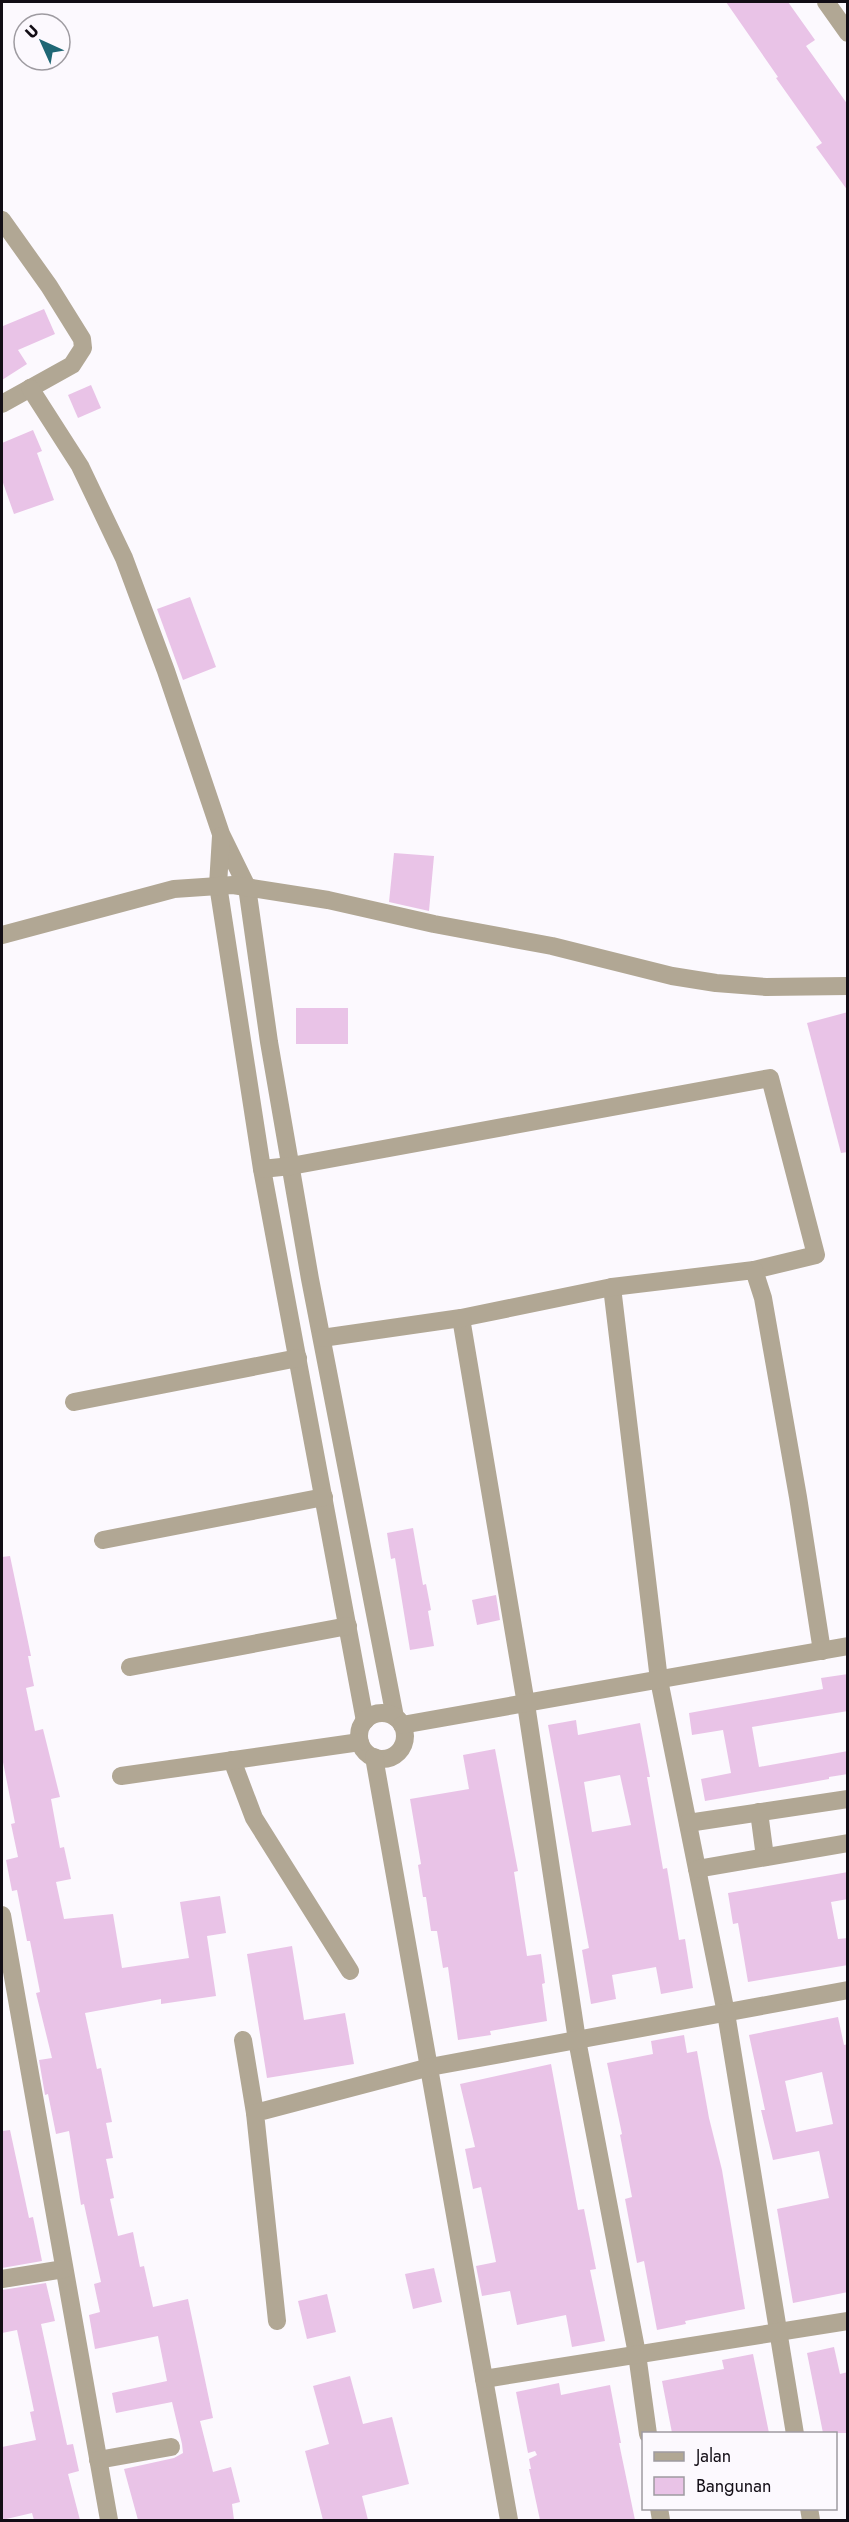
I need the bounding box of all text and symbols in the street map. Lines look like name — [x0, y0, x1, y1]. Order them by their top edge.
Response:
north arrow — [12, 12, 72, 72]
text: U — [20, 20, 44, 44]
legend — [642, 2432, 837, 2510]
text: Jalan — [694, 2443, 731, 2469]
text: Bangunan — [696, 2473, 771, 2499]

